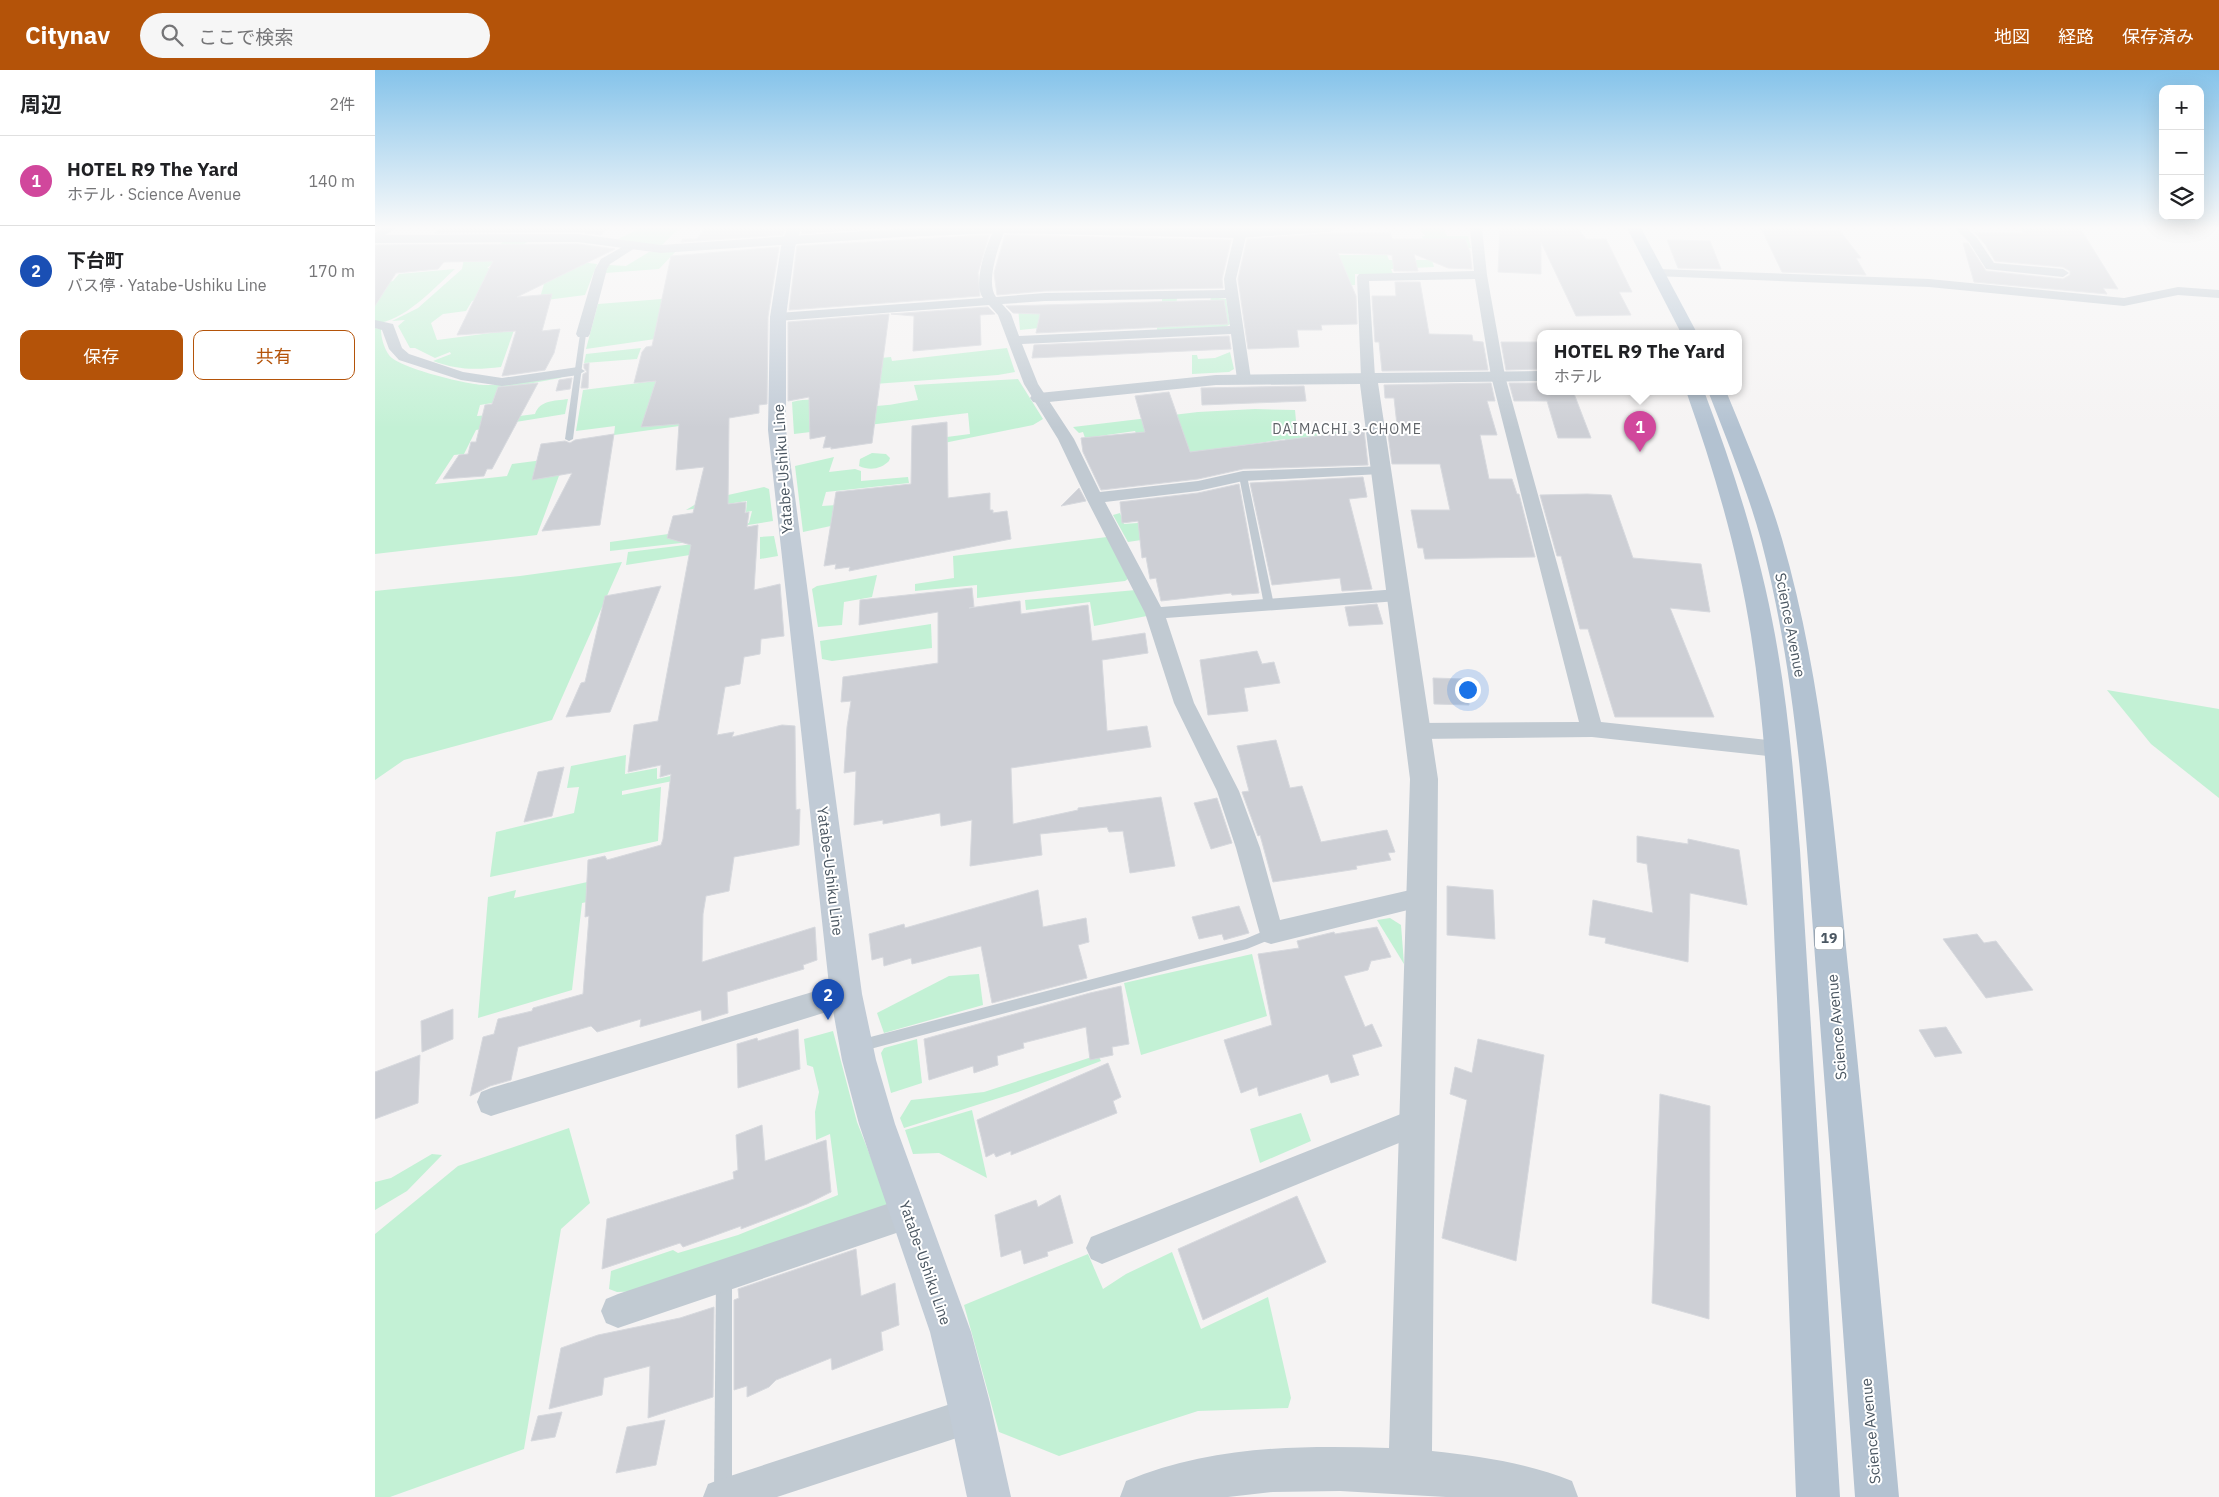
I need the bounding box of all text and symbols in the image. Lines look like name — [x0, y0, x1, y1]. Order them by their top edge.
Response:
search box — [140, 13, 490, 58]
text: Citynav — [25, 19, 110, 51]
icon: search — [158, 21, 186, 49]
text: ここで検索 — [198, 25, 293, 49]
text: 地図 — [1994, 25, 2030, 48]
text: 経路 — [2058, 25, 2094, 48]
text: 保存済み — [2122, 25, 2194, 48]
map controls — [2159, 85, 2204, 220]
button: + — [2159, 85, 2204, 130]
text: 周辺 — [20, 90, 62, 118]
text: 2件 — [329, 94, 355, 114]
button: − — [2159, 130, 2204, 175]
text: HOTEL R9 The Yard — [67, 157, 238, 181]
text: 1 — [31, 171, 41, 191]
text: 140 m — [308, 171, 355, 191]
button: layers — [2159, 175, 2204, 220]
text: ホテル · Science Avenue — [67, 184, 241, 204]
text: 下台町 — [67, 248, 124, 272]
text: 2 — [31, 261, 41, 281]
text: 170 m — [308, 261, 355, 281]
text: バス停 · Yatabe-Ushiku Line — [67, 275, 267, 295]
button: 保存 — [20, 330, 183, 380]
button: 共有 — [193, 330, 355, 380]
popup — [1537, 330, 1742, 395]
text: HOTEL R9 The Yard — [1554, 339, 1725, 363]
text: ホテル — [1554, 366, 1602, 386]
street label: Yatabe-Ushiku Line — [768, 403, 797, 535]
pin: 1 — [1624, 411, 1656, 452]
district label: DAIMACHI 3-CHOME — [1272, 420, 1422, 438]
street label: Science Avenue — [1771, 571, 1810, 679]
your location — [1455, 677, 1481, 703]
street label: Yatabe-Ushiku Line — [813, 805, 848, 937]
road number: 19 — [1815, 926, 1843, 950]
street label: Science Avenue — [1822, 973, 1851, 1081]
pin: 2 — [812, 979, 844, 1020]
street label: Yatabe-Ushiku Line — [895, 1198, 956, 1327]
street label: Science Avenue — [1856, 1377, 1885, 1485]

